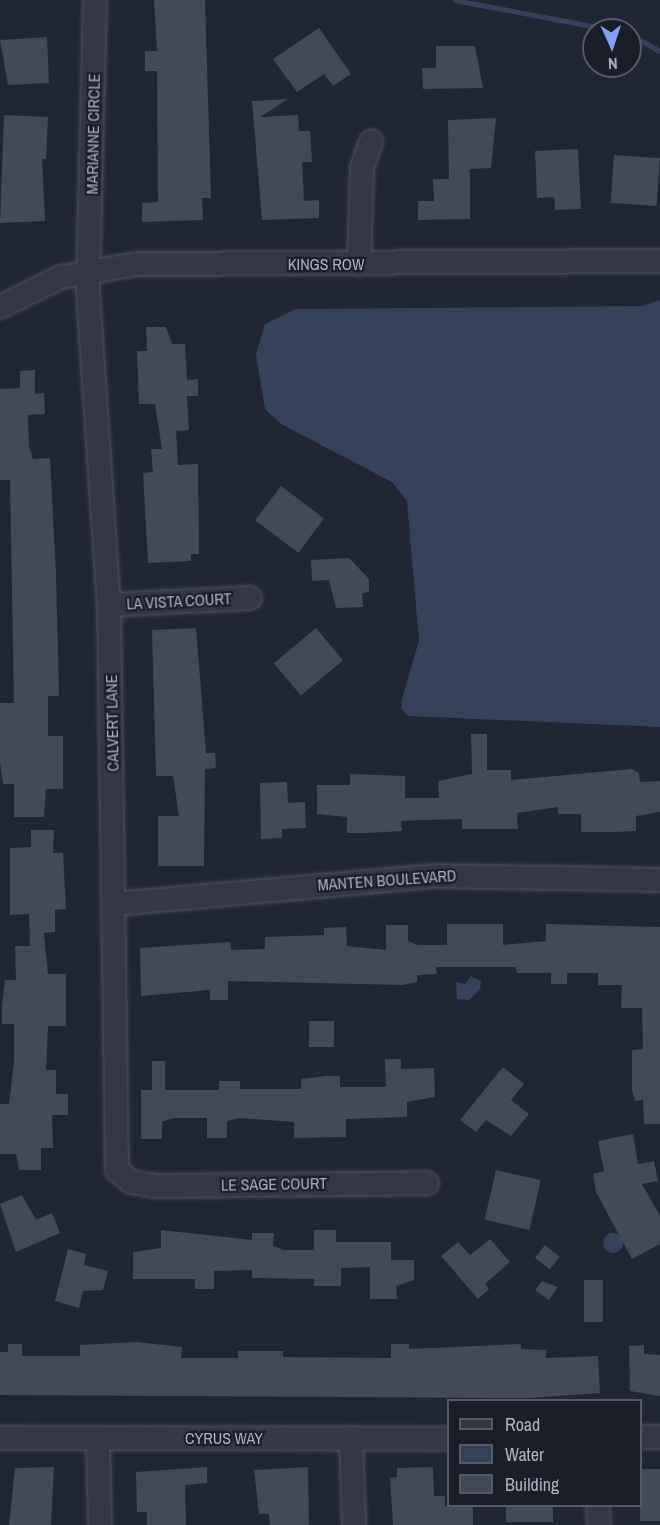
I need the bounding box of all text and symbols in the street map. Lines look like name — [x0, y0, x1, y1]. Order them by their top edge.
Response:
north arrow — [582, 18, 642, 78]
text: N — [608, 53, 618, 75]
street label: MARIANNE CIRCLE — [82, 73, 104, 195]
street label: KINGS ROW — [288, 254, 364, 274]
street label: LA VISTA COURT — [125, 589, 233, 613]
street label: CALVERT LANE — [102, 674, 122, 772]
street label: MANTEN BOULEVARD — [317, 866, 457, 894]
street label: LE SAGE COURT — [221, 1173, 327, 1195]
legend — [447, 1399, 642, 1507]
text: Road — [505, 1412, 540, 1437]
street label: CYRUS WAY — [185, 1428, 263, 1448]
text: Water — [505, 1442, 544, 1467]
text: Building — [505, 1472, 559, 1497]

